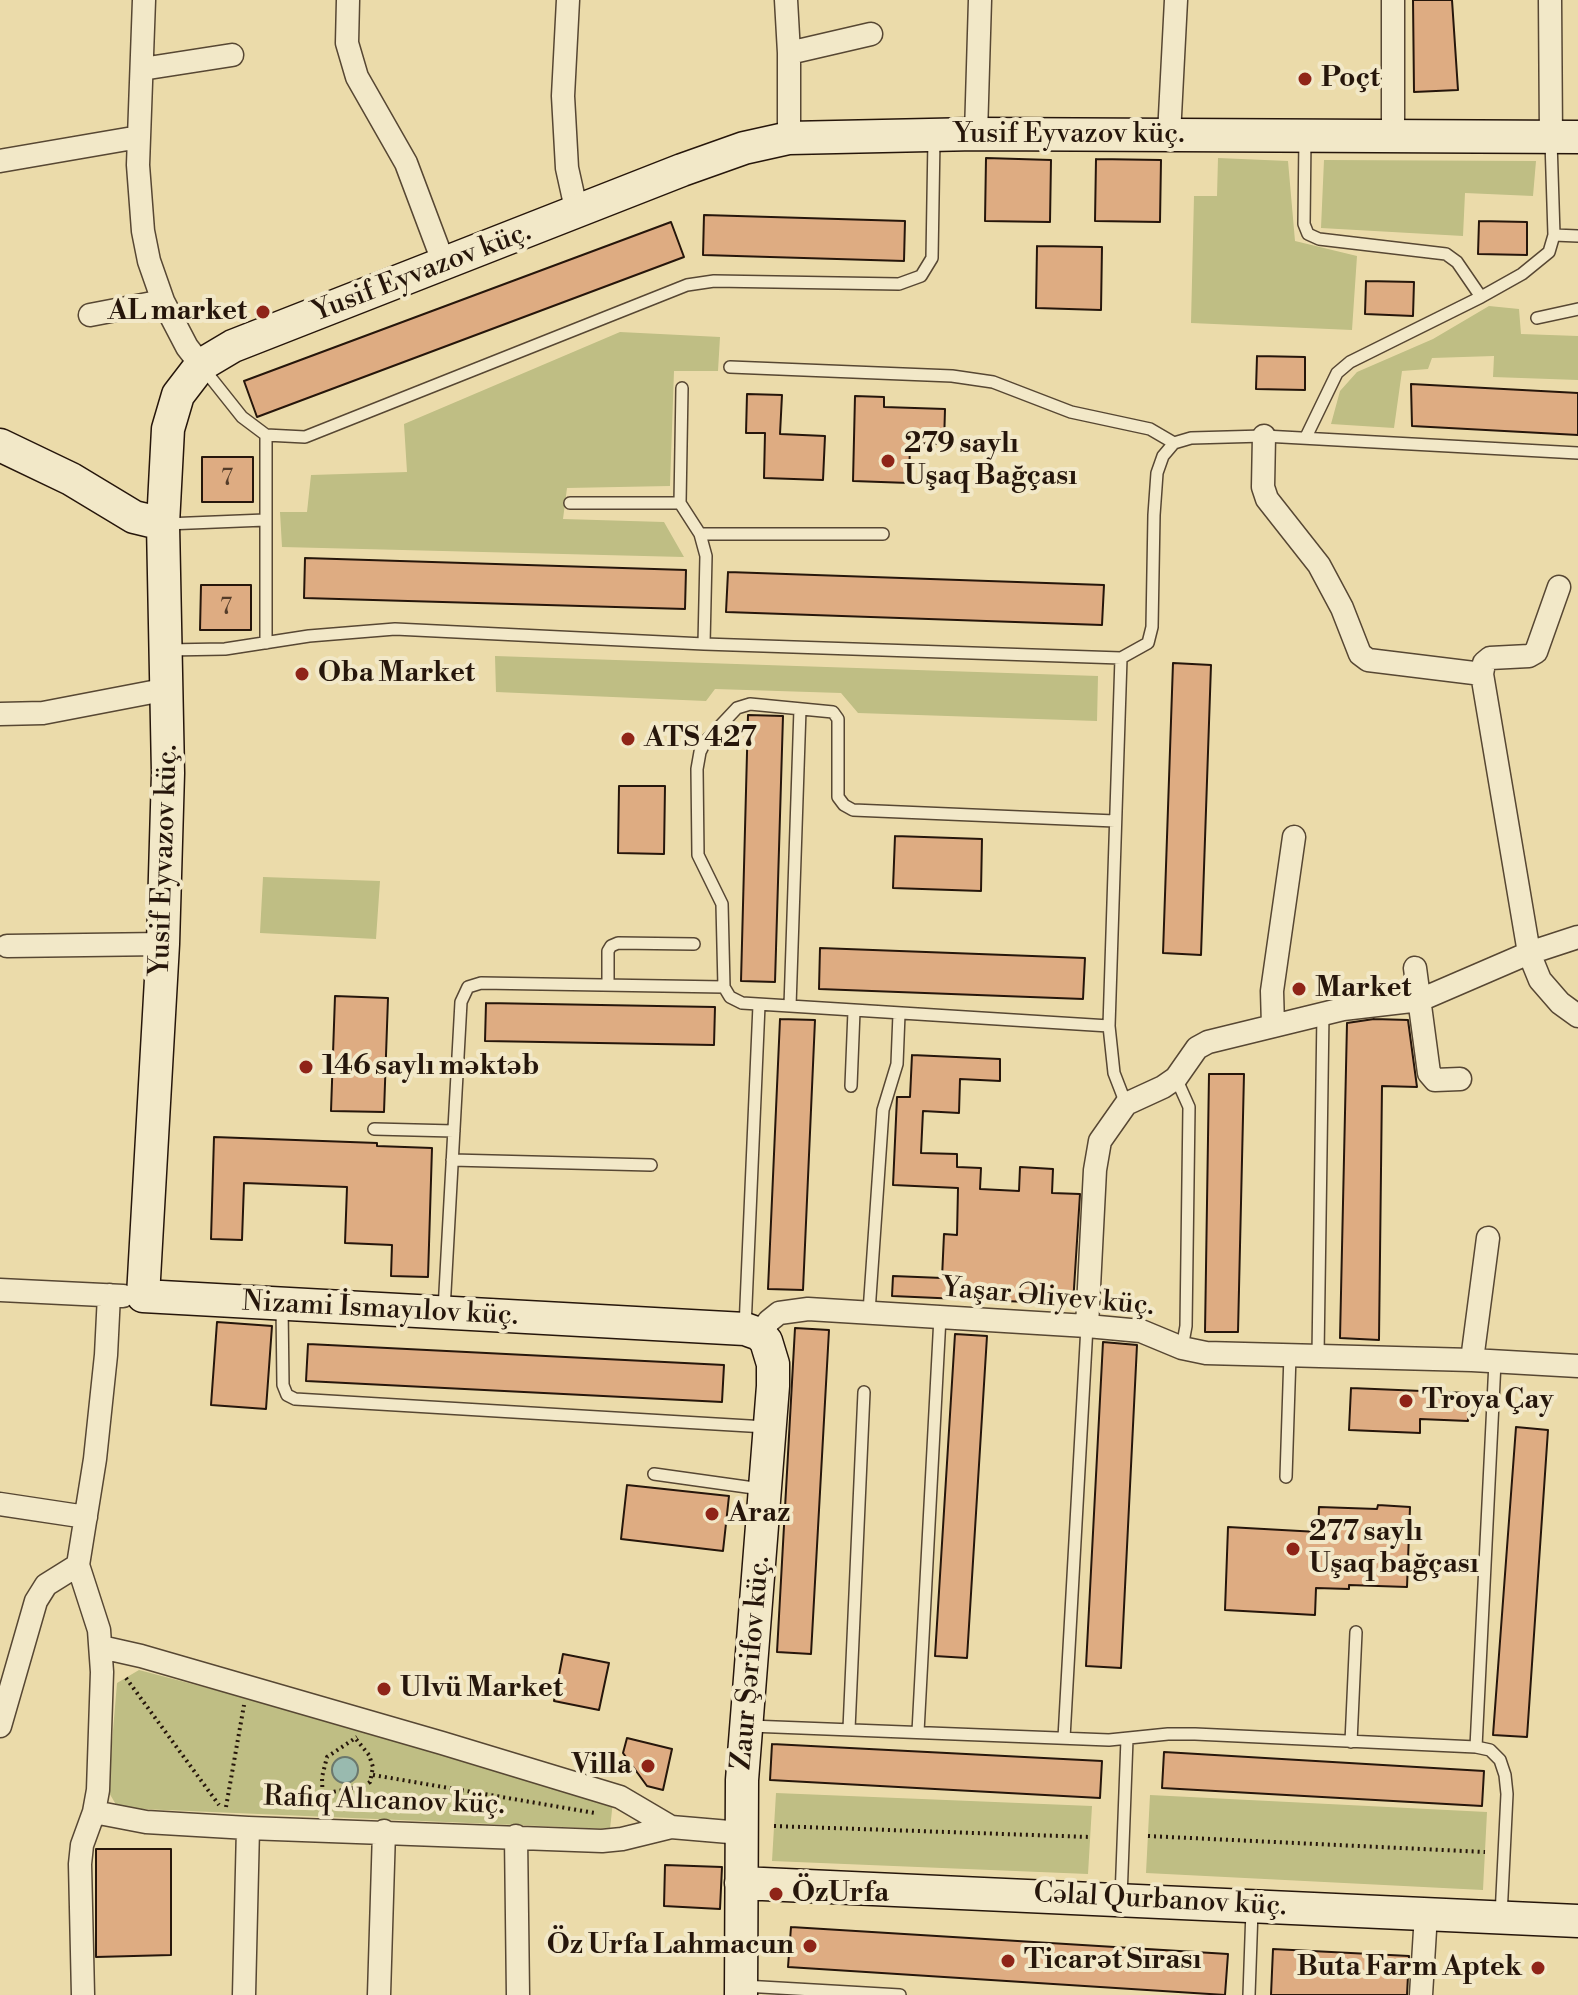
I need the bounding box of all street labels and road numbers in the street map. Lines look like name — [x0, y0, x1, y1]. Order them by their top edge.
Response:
street label: Yusif Eyvazov küç. — [953, 118, 1185, 152]
street label: Yusif Eyvazov küç. — [308, 216, 536, 330]
street label: Yusif Eyvazov küç. — [144, 744, 186, 976]
street label: Yaşar Əliyev küç. — [941, 1272, 1155, 1324]
street label: Nizami İsmayılov küç. — [241, 1286, 519, 1334]
street label: Zaur Şərifov küç. — [726, 1555, 778, 1771]
street label: Rafiq Alıcanov küç. — [263, 1781, 505, 1823]
street label: Cəlal Qurbanov küç. — [1033, 1878, 1287, 1924]

